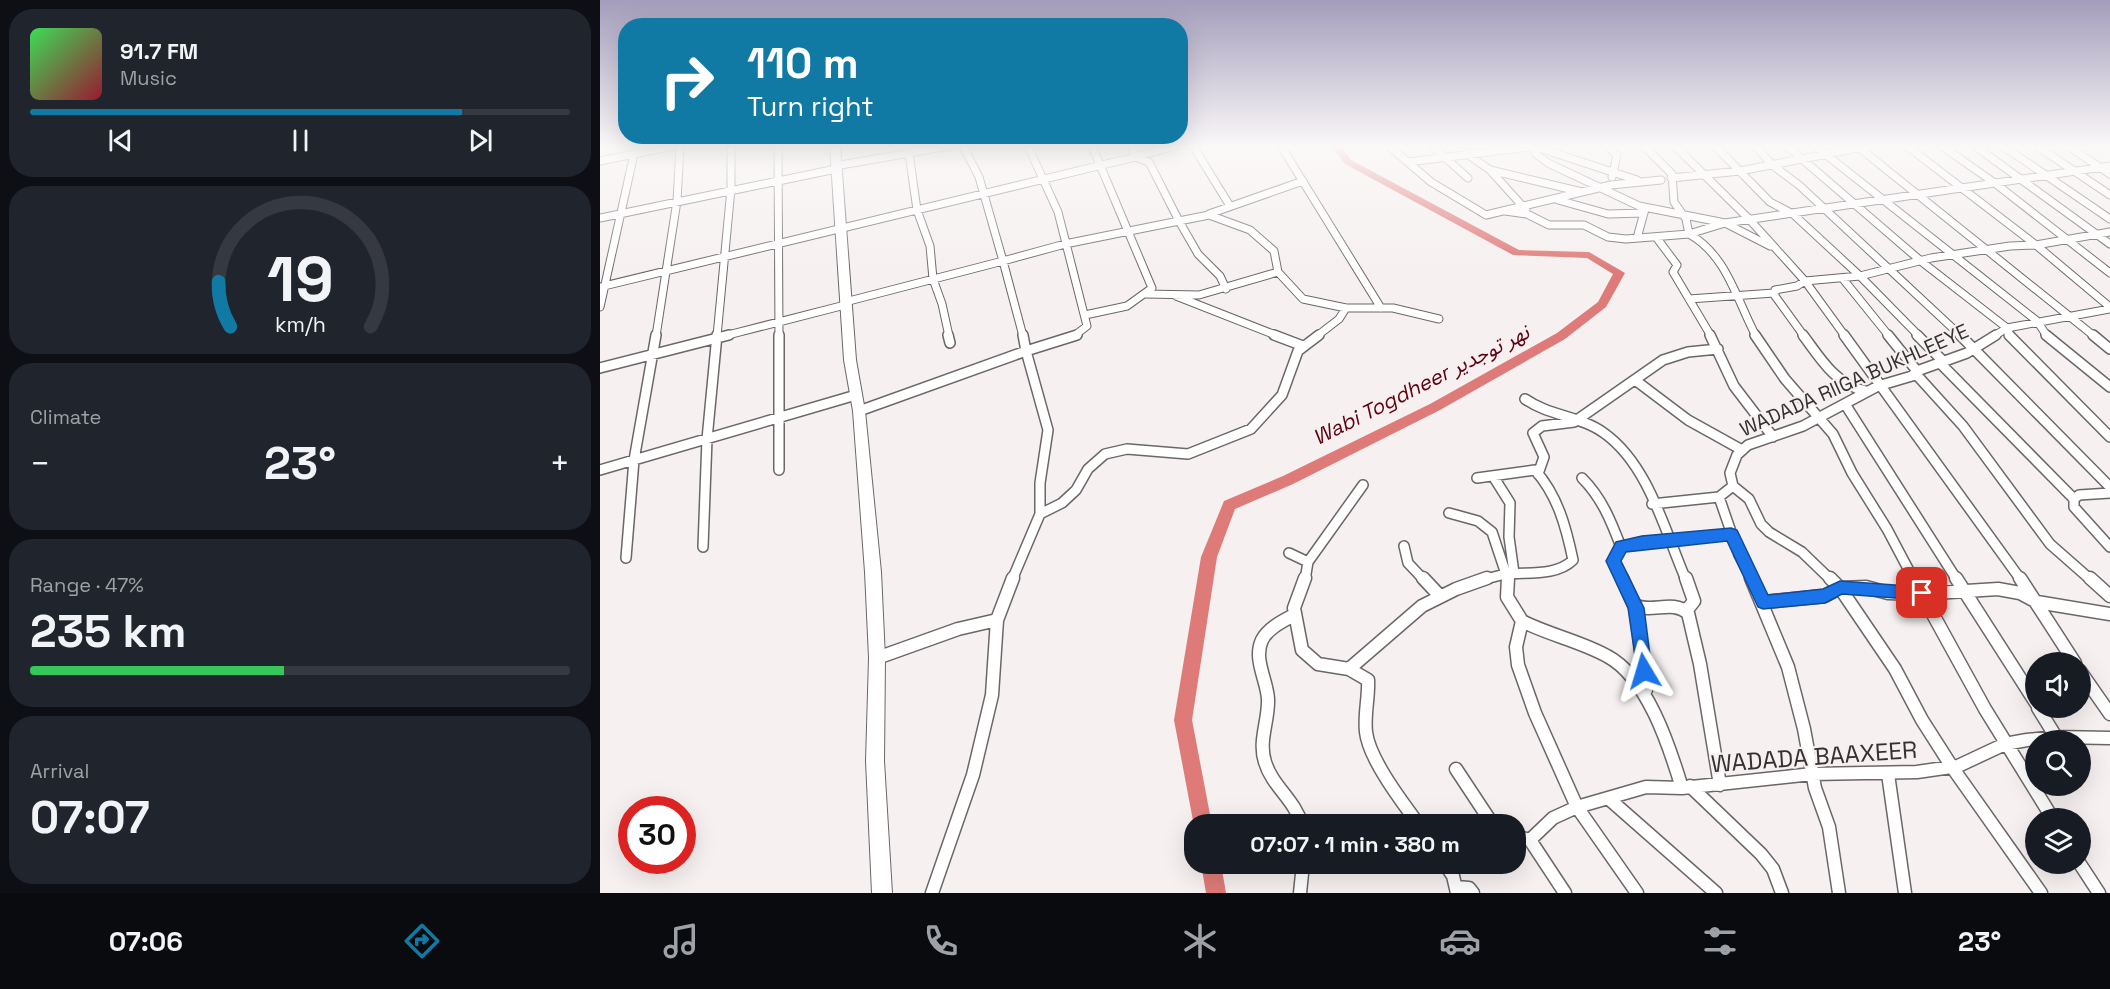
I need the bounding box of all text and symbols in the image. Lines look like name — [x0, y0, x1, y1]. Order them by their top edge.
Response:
text: 91.7 FM — [120, 37, 198, 65]
text: 110 m — [747, 37, 859, 90]
icon: right — [648, 42, 726, 120]
text: Music — [120, 65, 177, 91]
text: Turn right — [747, 89, 874, 124]
icon: previous — [104, 124, 137, 157]
icon: pause — [284, 124, 317, 157]
icon: next — [464, 124, 497, 157]
text: 19 — [267, 240, 333, 319]
text: km/h — [274, 311, 326, 338]
water label: Wabi Togdheer نهر توجدير — [1308, 318, 1535, 451]
street label: WADADA RIIGA BUKHLEEYE — [1736, 318, 1972, 442]
text: Climate — [30, 404, 101, 430]
text: 23° — [264, 435, 336, 492]
text: − — [30, 443, 50, 485]
text: + — [550, 443, 570, 485]
pin — [1896, 567, 1947, 618]
text: Range · 47% — [30, 572, 144, 598]
icon: arrive — [1905, 576, 1938, 609]
text: 235 km — [30, 603, 186, 660]
position arrow — [1612, 639, 1676, 703]
map controls — [2025, 652, 2091, 874]
button: sound — [2025, 652, 2091, 718]
button: search — [2025, 730, 2091, 796]
street label: WADADA BAAXEER — [1710, 734, 1918, 779]
text: Arrival — [30, 758, 89, 784]
text: 07:07 — [30, 789, 150, 846]
speed limit sign: 30 — [618, 796, 696, 874]
button: layers — [2025, 808, 2091, 874]
text: 07:07 · 1 min · 380 m — [1250, 830, 1460, 858]
icon: directions — [401, 920, 443, 962]
icon: music — [660, 920, 702, 962]
icon: phone — [920, 920, 962, 962]
icon: climate — [1179, 920, 1221, 962]
icon: car — [1439, 920, 1481, 962]
icon: filters — [1699, 920, 1741, 962]
text: 07:06 — [109, 924, 183, 959]
text: 23° — [1958, 924, 2001, 959]

